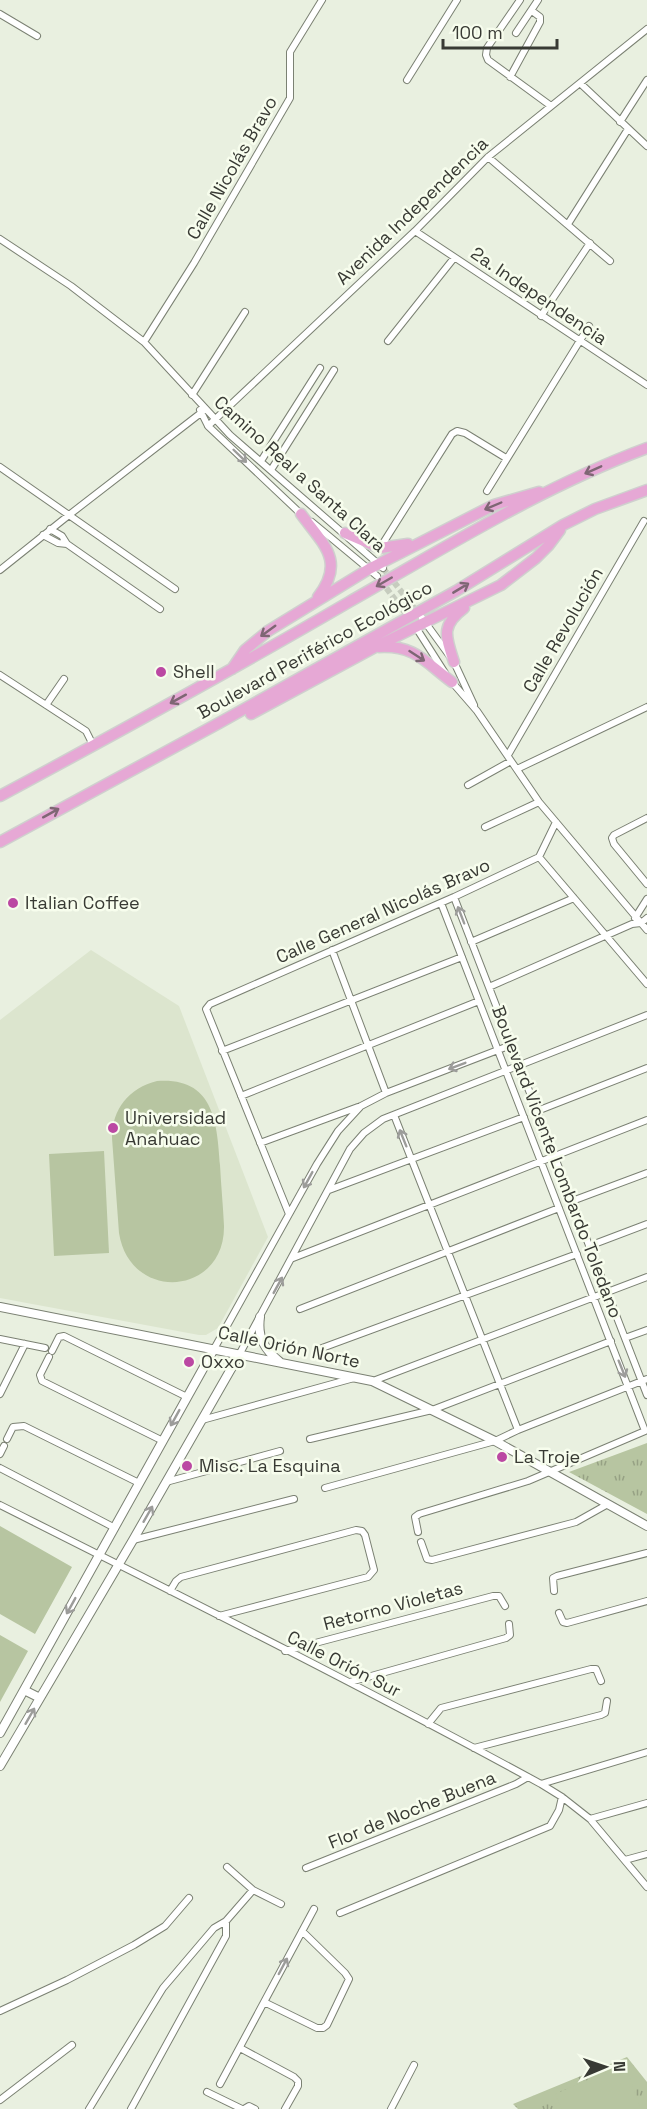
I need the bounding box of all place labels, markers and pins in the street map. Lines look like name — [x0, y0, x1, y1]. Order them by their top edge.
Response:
place label: Shell — [173, 660, 215, 683]
marker: Shell — [154, 665, 168, 679]
place label: Italian Coffee — [25, 891, 140, 914]
marker: Italian Coffee — [6, 896, 20, 910]
place label: Universidad Anahuac — [125, 1106, 226, 1150]
marker: Universidad Anahuac — [106, 1121, 120, 1135]
place label: Oxxo — [201, 1350, 245, 1373]
marker: Oxxo — [182, 1355, 196, 1369]
place label: La Troje — [514, 1445, 580, 1468]
marker: La Troje — [495, 1450, 509, 1464]
place label: Misc. La Esquina — [199, 1454, 341, 1477]
marker: Misc. La Esquina — [180, 1459, 194, 1473]

